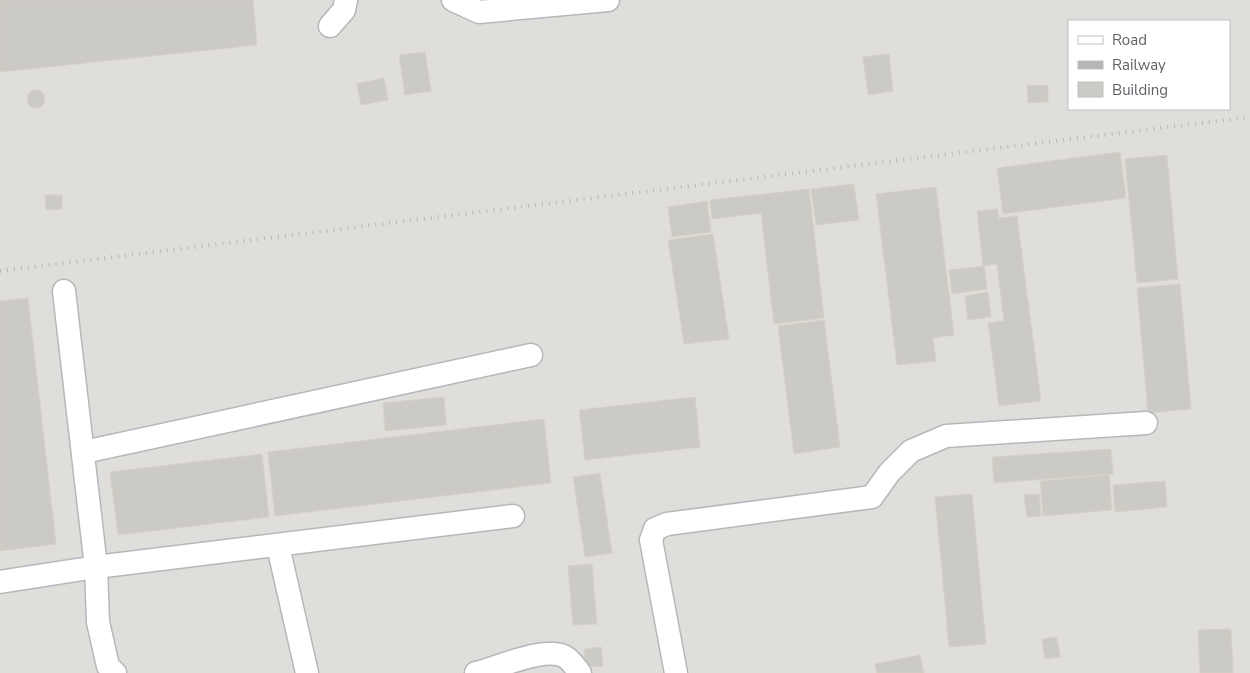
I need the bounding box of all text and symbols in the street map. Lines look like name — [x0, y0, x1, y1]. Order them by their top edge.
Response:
legend — [1068, 20, 1230, 110]
text: Road — [1112, 30, 1147, 50]
text: Railway — [1112, 55, 1166, 75]
text: Building — [1112, 80, 1168, 100]

